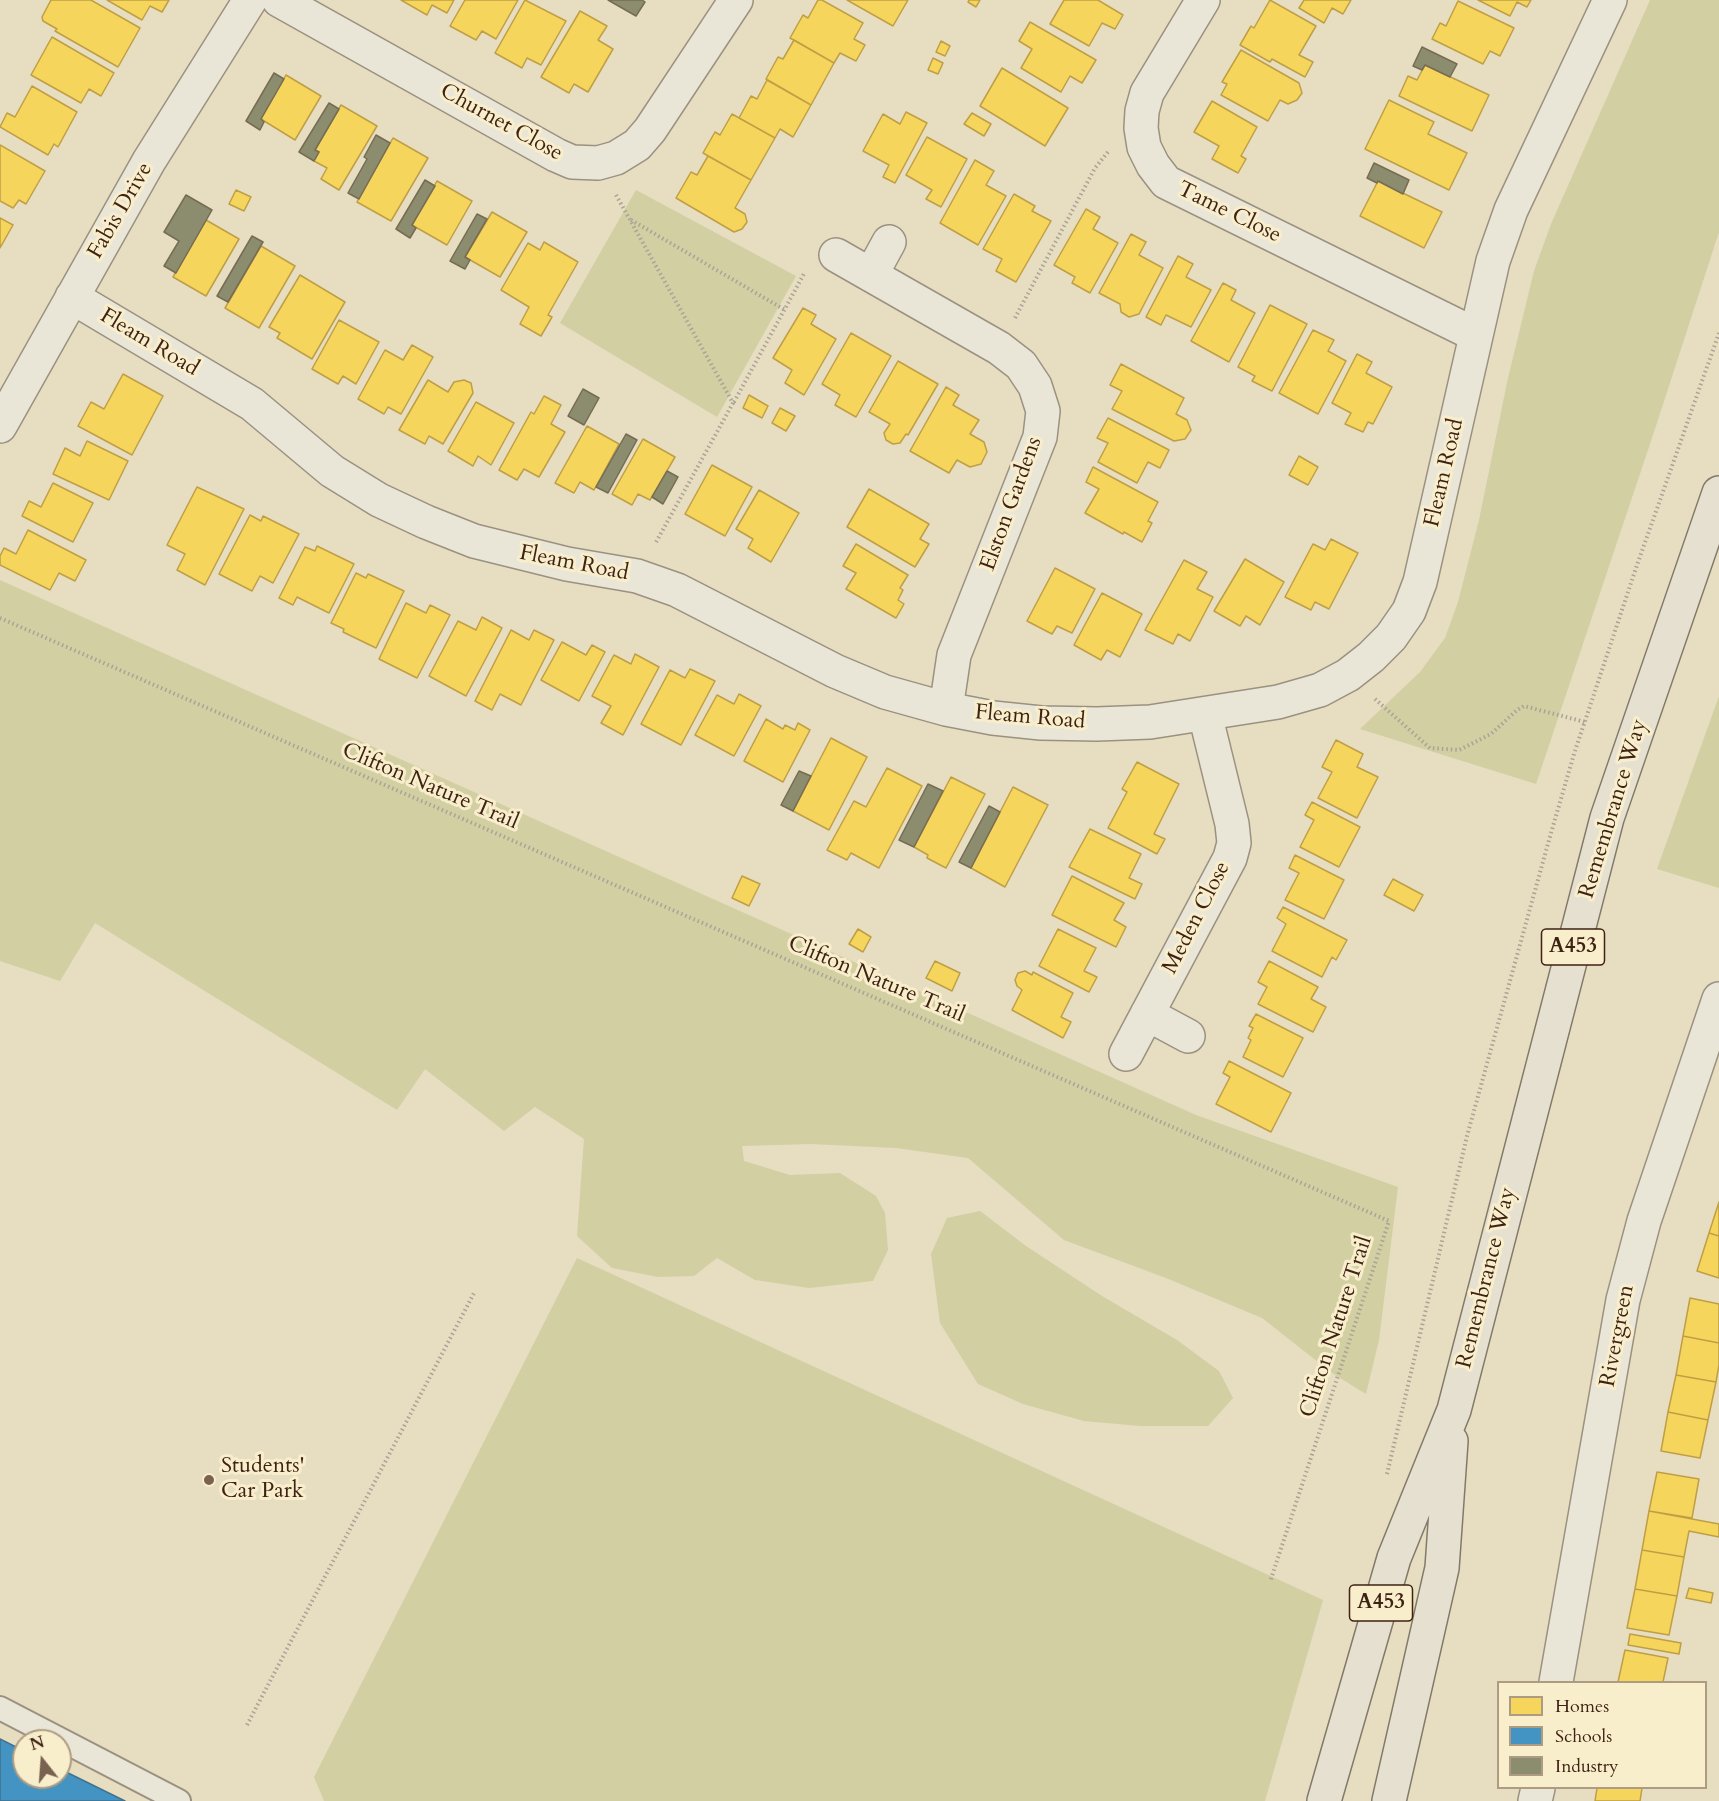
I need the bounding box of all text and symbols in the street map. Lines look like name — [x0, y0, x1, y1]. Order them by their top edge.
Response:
street label: Churnet Close — [435, 78, 567, 168]
street label: Fabis Drive — [83, 158, 159, 264]
street label: Tame Close — [1173, 177, 1285, 249]
street label: Fleam Road — [95, 303, 203, 383]
street label: Fleam Road — [1420, 416, 1470, 530]
street label: Elston Gardens — [976, 434, 1048, 574]
street label: Fleam Road — [517, 541, 631, 587]
street label: Fleam Road — [974, 700, 1086, 736]
street label: Remembrance Way — [1574, 716, 1654, 902]
street label: Clifton Nature Trail — [338, 738, 522, 836]
street label: Meden Close — [1157, 857, 1237, 979]
road number: A453 — [1542, 929, 1604, 965]
street label: Clifton Nature Trail — [784, 931, 968, 1029]
street label: Remembrance Way — [1452, 1185, 1522, 1371]
street label: Clifton Nature Trail — [1295, 1233, 1379, 1421]
street label: Rivergreen — [1595, 1283, 1641, 1389]
place label: Students' Car Park — [221, 1454, 305, 1506]
marker: Students' Car Park — [202, 1473, 216, 1487]
road number: A453 — [1350, 1585, 1412, 1621]
legend — [1497, 1681, 1707, 1789]
text: Homes — [1555, 1694, 1609, 1719]
text: Schools — [1555, 1724, 1612, 1749]
north arrow — [12, 1729, 72, 1789]
text: N — [27, 1731, 47, 1756]
text: Industry — [1555, 1754, 1619, 1779]

